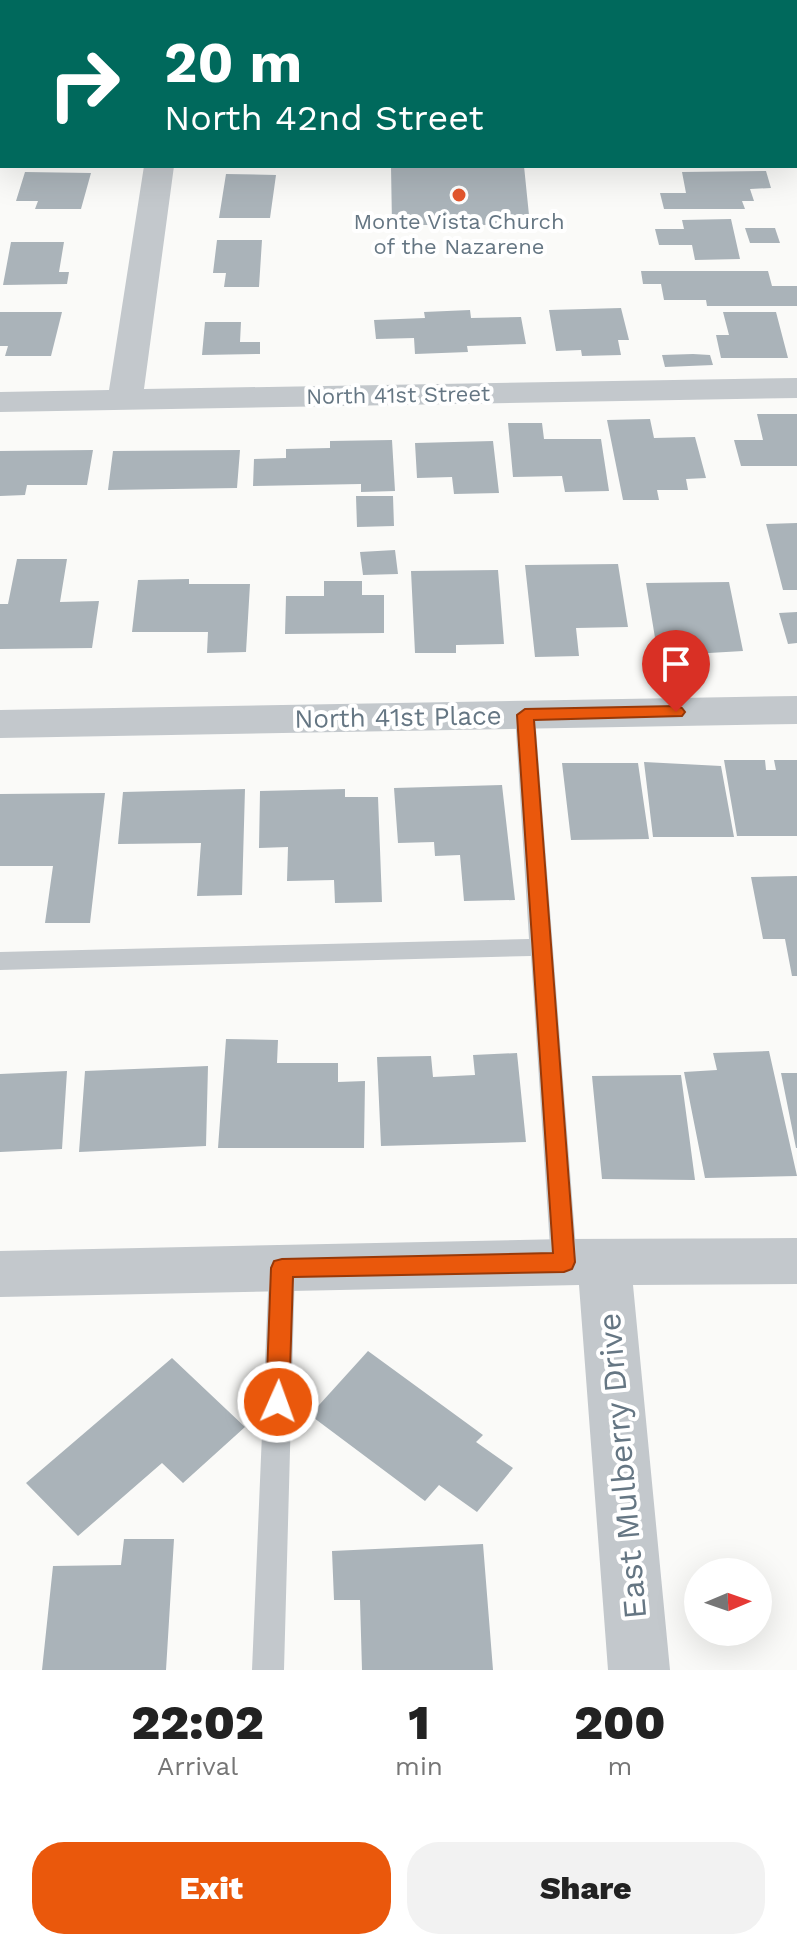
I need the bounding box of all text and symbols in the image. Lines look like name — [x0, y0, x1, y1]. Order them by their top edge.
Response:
text: 20 m — [164, 30, 302, 96]
icon: right — [32, 32, 136, 136]
text: North 42nd Street — [164, 97, 483, 139]
marker: Monte Vista Church of the Nazarene — [450, 186, 468, 204]
place label: Monte Vista Church of the Nazarene — [353, 209, 565, 259]
street label: North 41st Street — [306, 381, 490, 409]
pin — [642, 630, 710, 712]
icon: arrive — [654, 642, 698, 686]
street label: North 41st Place — [294, 700, 502, 734]
street label: East Mulberry Drive — [590, 1311, 654, 1621]
position arrow — [236, 1360, 320, 1444]
north arrow — [684, 1558, 772, 1646]
map controls — [684, 1558, 772, 1646]
text: 22:02 — [131, 1694, 264, 1751]
text: 1 — [408, 1694, 430, 1751]
text: 200 — [574, 1694, 666, 1751]
text: Arrival — [157, 1751, 238, 1781]
text: min — [395, 1751, 443, 1781]
text: m — [608, 1751, 632, 1781]
button: Exit — [32, 1842, 391, 1934]
button: Share — [407, 1842, 765, 1934]

